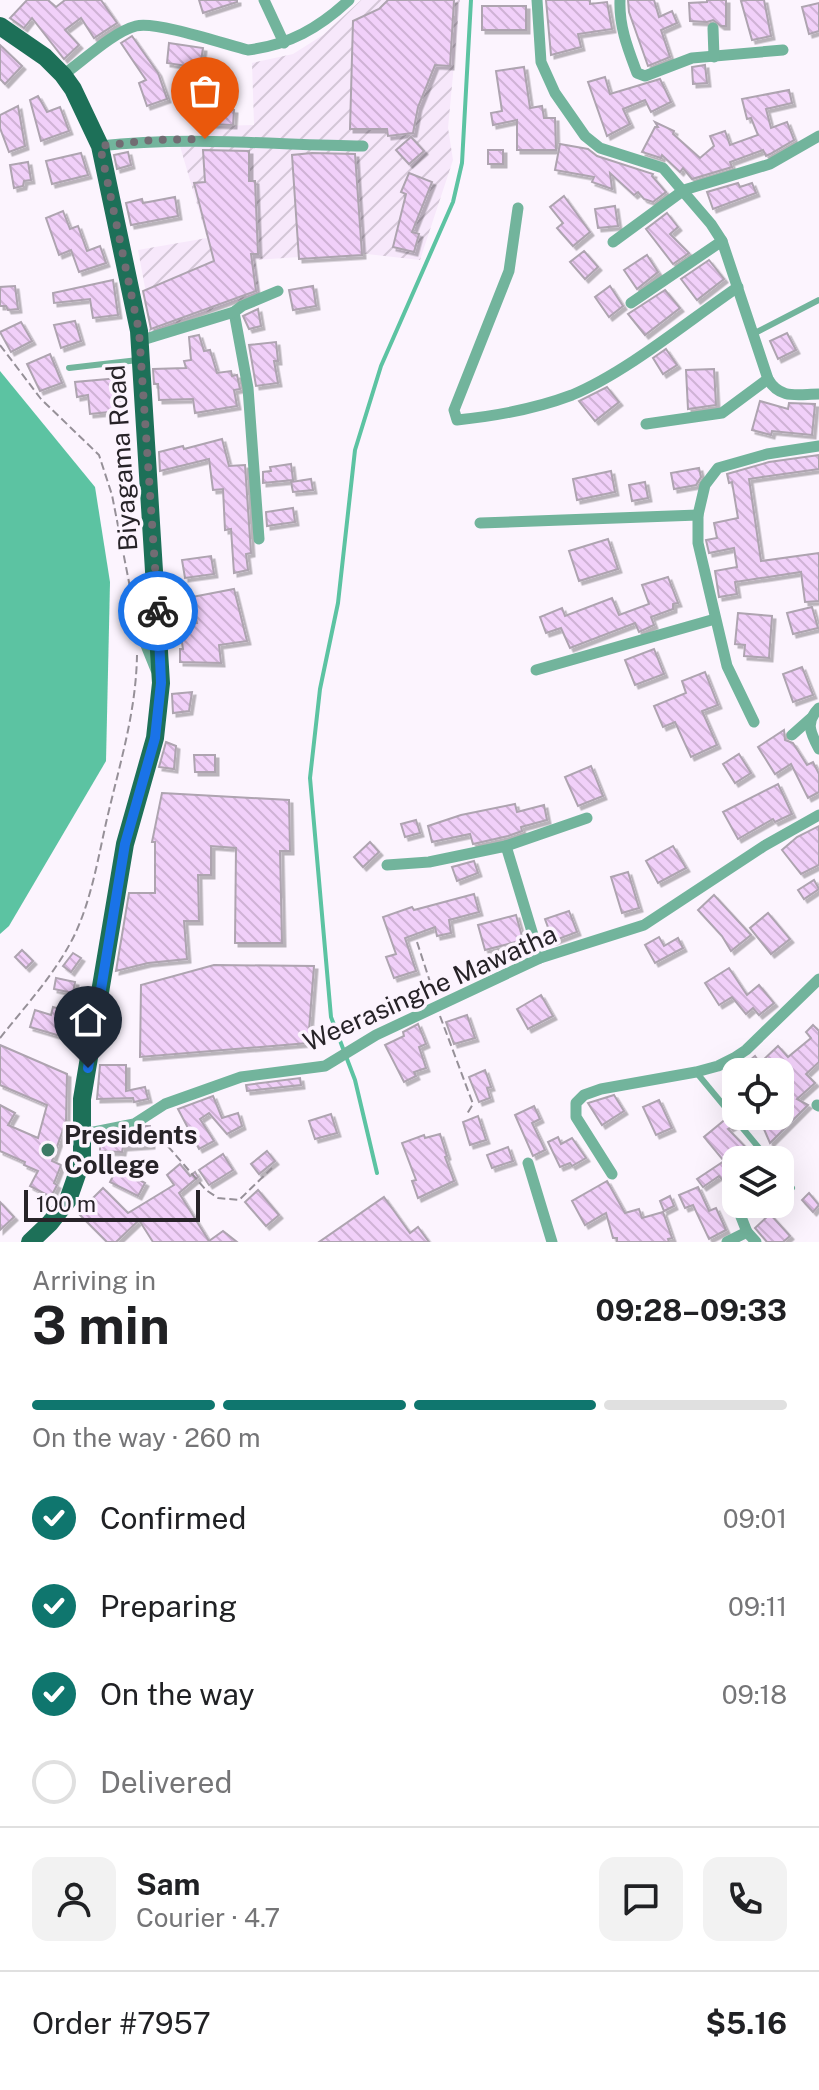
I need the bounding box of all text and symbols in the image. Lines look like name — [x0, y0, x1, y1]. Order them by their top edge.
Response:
pin — [171, 57, 239, 139]
icon: bag — [183, 69, 227, 113]
street label: Biyagama Road — [100, 364, 143, 552]
courier — [118, 571, 198, 651]
icon: bike — [136, 589, 180, 633]
street label: Weerasinghe Mawatha — [298, 918, 561, 1057]
pin — [54, 986, 122, 1068]
icon: home — [66, 998, 110, 1042]
map controls — [722, 1058, 794, 1218]
button: locate — [722, 1058, 794, 1130]
place label: Presidents College — [64, 1119, 197, 1180]
marker: Presidents College — [39, 1141, 57, 1159]
button: layers — [722, 1146, 794, 1218]
scale bar — [24, 1186, 200, 1222]
text: 100 m — [36, 1191, 96, 1217]
text: Arriving in — [32, 1265, 156, 1296]
text: 09:28–09:33 — [595, 1292, 787, 1328]
text: 3 min — [32, 1295, 170, 1356]
text: On the way · 260 m — [32, 1422, 260, 1453]
icon: check — [32, 1496, 76, 1540]
text: Confirmed — [100, 1500, 246, 1536]
text: 09:01 — [723, 1503, 787, 1534]
icon: check — [32, 1584, 76, 1628]
text: Preparing — [100, 1588, 237, 1624]
text: 09:11 — [728, 1591, 787, 1622]
icon: check — [32, 1672, 76, 1716]
text: On the way — [100, 1676, 254, 1712]
text: 09:18 — [722, 1679, 787, 1710]
text: Delivered — [100, 1764, 232, 1800]
button: person — [32, 1857, 116, 1941]
button: chat — [599, 1857, 683, 1941]
button: phone — [703, 1857, 787, 1941]
text: Sam — [136, 1866, 200, 1902]
text: Courier · 4.7 — [136, 1902, 280, 1933]
text: Order #7957 — [32, 2005, 211, 2041]
text: $5.16 — [706, 2005, 787, 2041]

